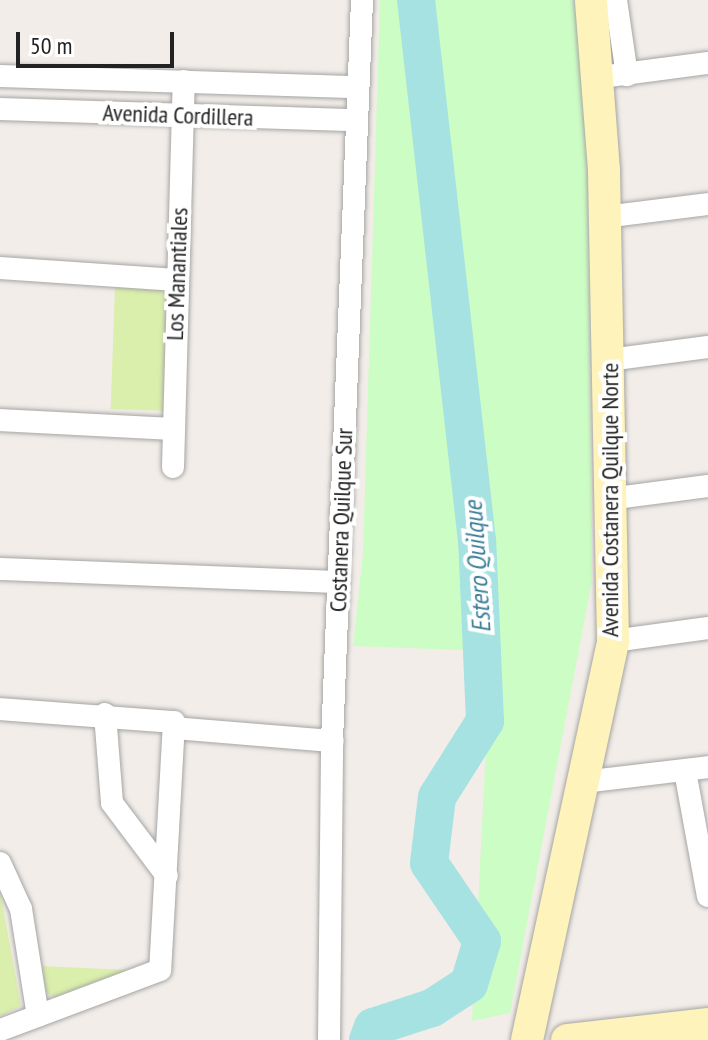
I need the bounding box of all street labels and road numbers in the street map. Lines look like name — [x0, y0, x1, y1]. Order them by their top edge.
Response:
street label: Avenida Cordillera — [102, 98, 254, 132]
street label: Los Manantiales — [160, 207, 194, 341]
street label: Avenida Costanera Quilque Norte — [596, 363, 624, 637]
street label: Costanera Quilque Sur — [323, 427, 359, 613]

